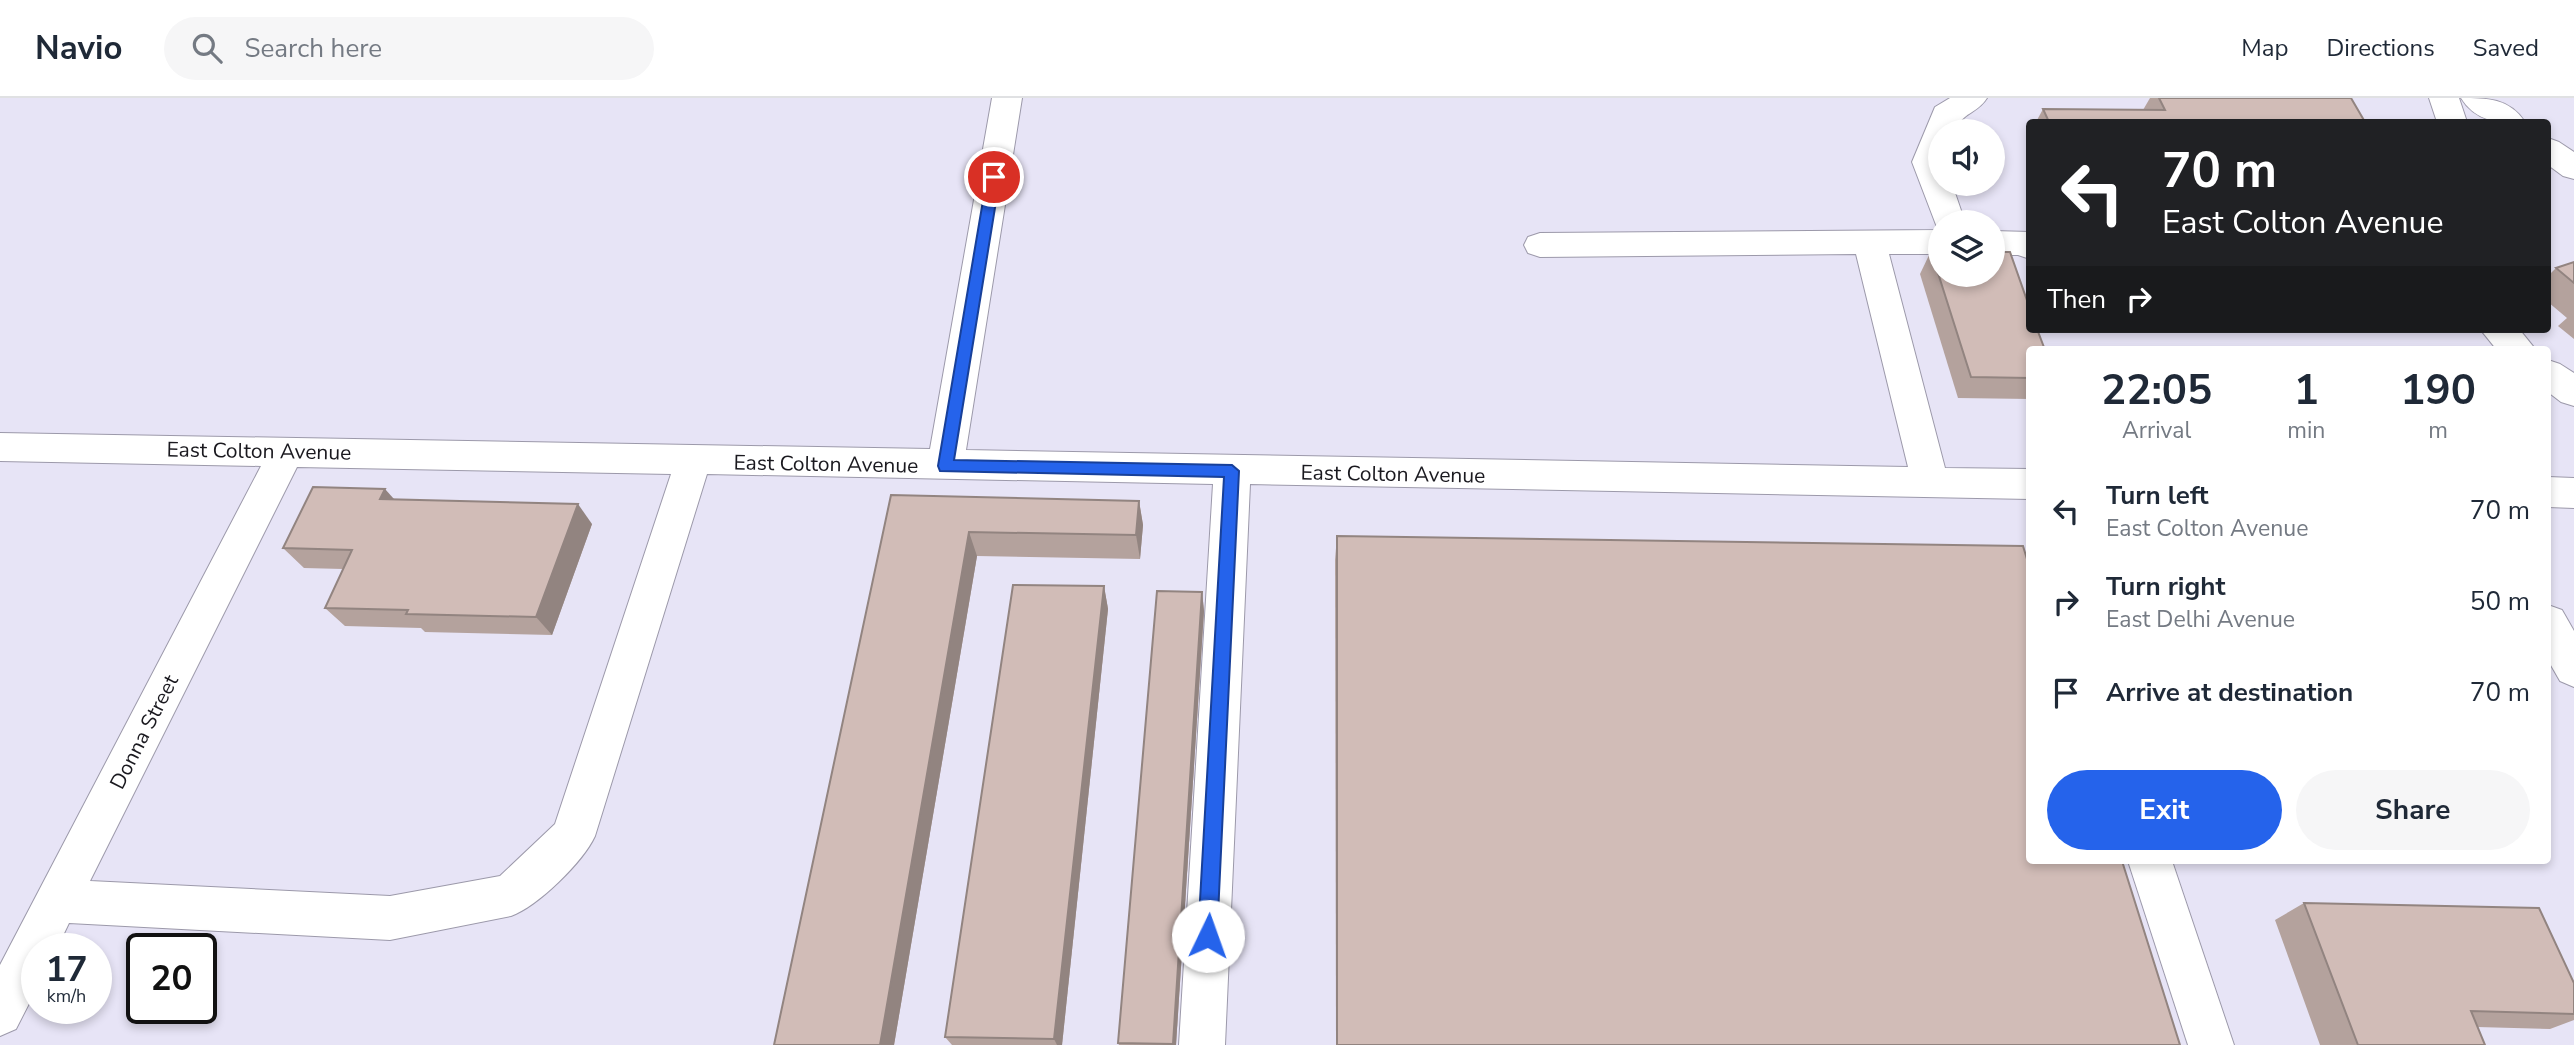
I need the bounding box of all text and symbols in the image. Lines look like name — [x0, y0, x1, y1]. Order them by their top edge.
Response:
search box — [164, 17, 654, 80]
text: Navio — [35, 26, 122, 71]
icon: search — [188, 29, 226, 67]
text: Search here — [244, 31, 382, 66]
text: Map — [2241, 32, 2288, 64]
text: Directions — [2326, 32, 2435, 64]
text: Saved — [2473, 32, 2539, 64]
map controls — [1928, 119, 2005, 287]
button: sound — [1928, 119, 2005, 196]
text: 70 m — [2162, 137, 2277, 204]
pin — [964, 147, 1024, 207]
icon: left — [2047, 147, 2138, 238]
icon: arrive — [975, 158, 1013, 196]
text: East Colton Avenue — [2162, 201, 2444, 244]
button: layers — [1928, 210, 2005, 287]
icon: right — [2120, 280, 2158, 318]
text: Then — [2047, 282, 2106, 317]
text: 22:05 — [2101, 362, 2212, 419]
text: 1 — [2294, 362, 2319, 419]
text: 190 — [2400, 362, 2476, 419]
text: Arrival — [2122, 415, 2191, 446]
text: min — [2287, 415, 2325, 446]
text: m — [2428, 415, 2448, 446]
street label: East Colton Avenue — [166, 435, 352, 467]
street label: East Colton Avenue — [733, 448, 919, 480]
street label: East Colton Avenue — [1300, 458, 1486, 490]
text: Turn left — [2106, 478, 2209, 513]
icon: left — [2047, 492, 2085, 530]
text: 70 m — [2470, 493, 2530, 528]
text: East Colton Avenue — [2106, 513, 2308, 544]
text: Turn right — [2106, 569, 2225, 604]
icon: right — [2047, 583, 2085, 621]
text: 50 m — [2470, 584, 2530, 619]
text: East Delhi Avenue — [2106, 604, 2295, 635]
street label: Donna Street — [103, 669, 185, 794]
icon: arrive — [2047, 674, 2085, 712]
text: Arrive at destination — [2106, 675, 2353, 710]
text: 70 m — [2470, 675, 2530, 710]
button: Exit — [2047, 770, 2282, 850]
button: Share — [2296, 770, 2530, 850]
position arrow — [1171, 899, 1245, 973]
speed limit sign: 20 — [126, 933, 217, 1024]
text: 17 — [45, 946, 88, 993]
text: km/h — [47, 984, 86, 1008]

